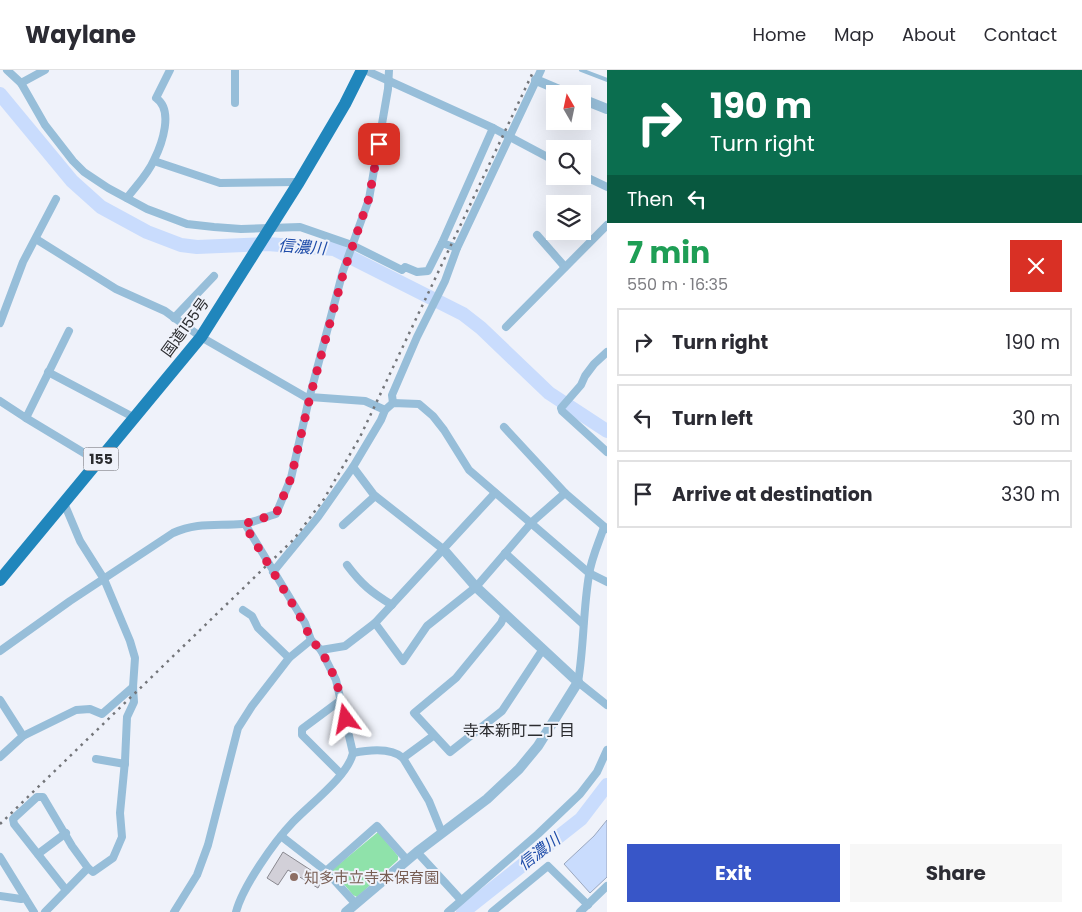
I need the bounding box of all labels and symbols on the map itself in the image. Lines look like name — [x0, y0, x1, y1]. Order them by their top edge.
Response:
north arrow — [546, 85, 591, 130]
pin — [358, 123, 400, 165]
water label: 信濃川 — [277, 234, 329, 260]
street label: 国道155号 — [156, 293, 214, 361]
road number: 155 — [84, 448, 118, 470]
position arrow — [319, 692, 371, 744]
district label: 寺本新町二丁目 — [463, 719, 575, 742]
water label: 信濃川 — [513, 827, 567, 876]
place label: 知多市立寺本保育園 — [304, 867, 439, 888]
marker: 知多市立寺本保育園 — [288, 871, 300, 883]

